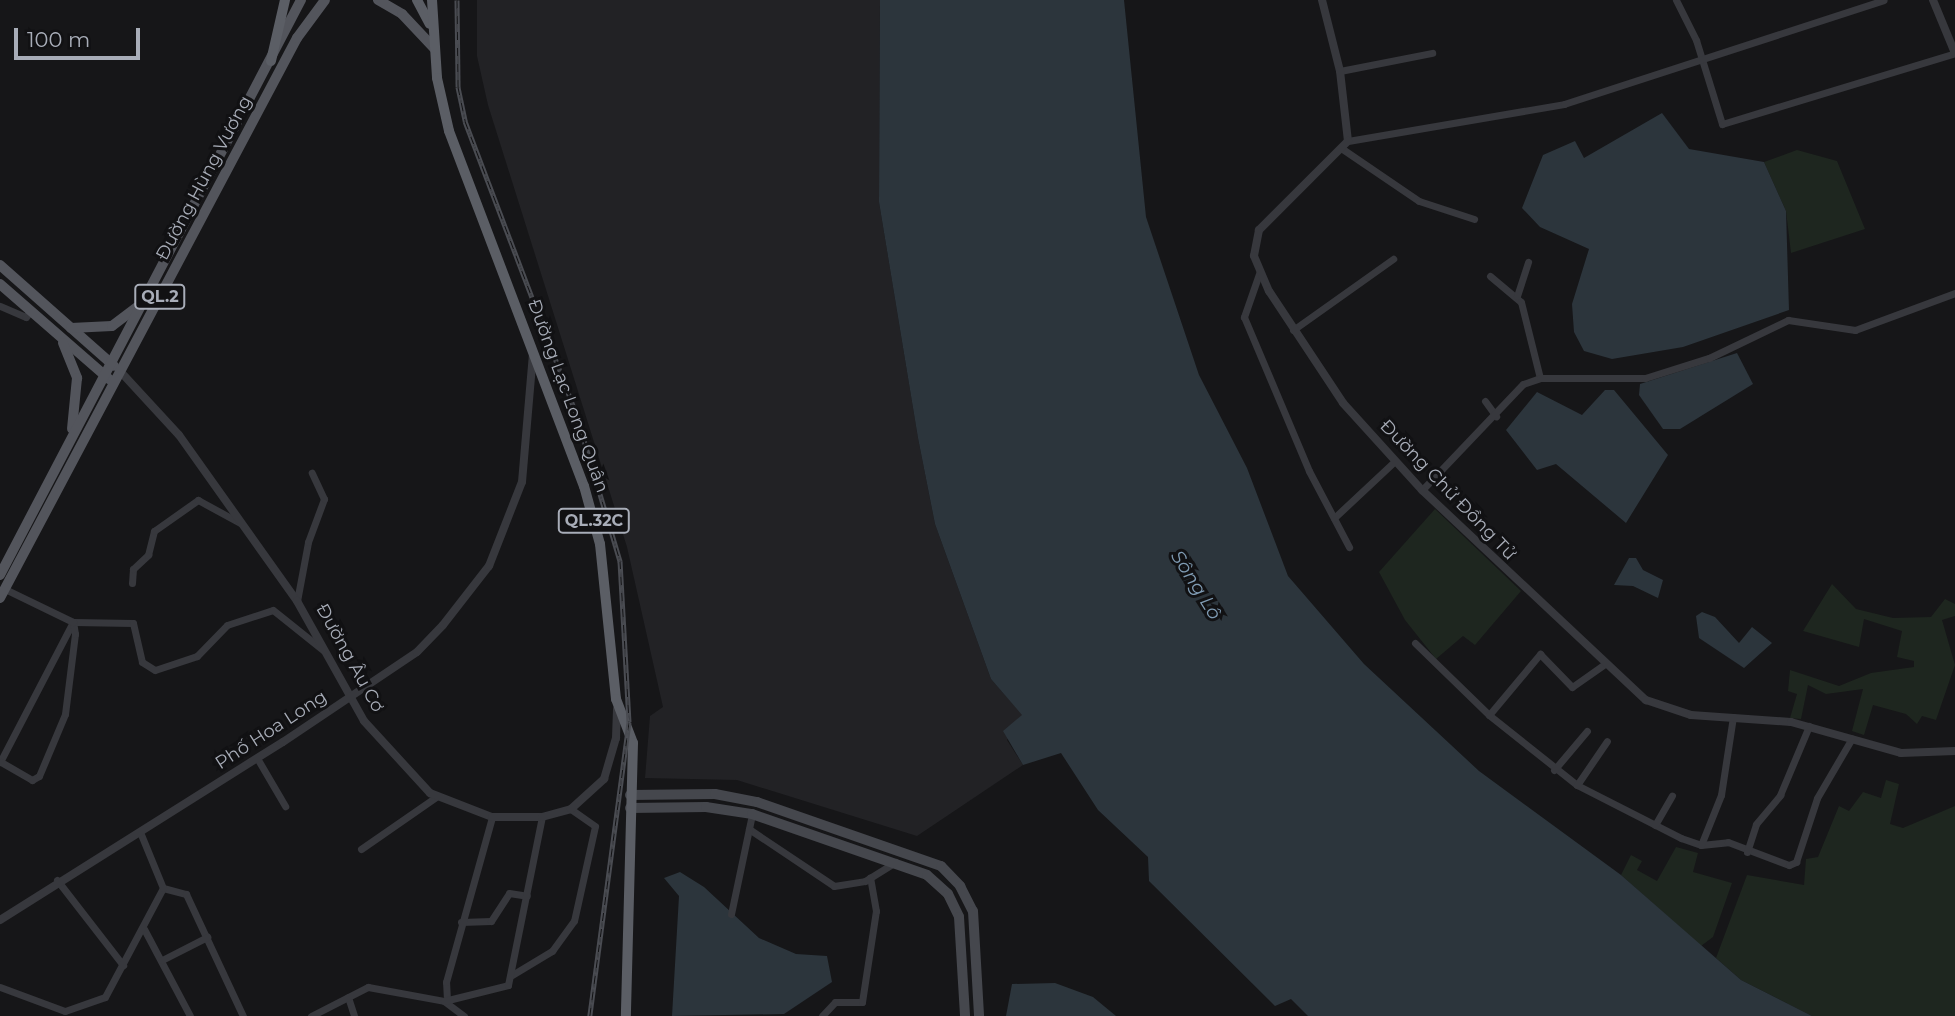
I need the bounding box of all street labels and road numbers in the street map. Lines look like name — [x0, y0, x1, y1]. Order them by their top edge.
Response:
street label: Đường Hùng Vương — [152, 92, 256, 264]
road number: QL.2 — [134, 284, 186, 310]
street label: Đường Lạc Long Quân — [523, 296, 613, 496]
street label: Đường Chử Đồng Tử — [1375, 415, 1521, 565]
road number: QL.32C — [557, 508, 631, 534]
street label: Đường Âu Cơ — [311, 600, 389, 716]
street label: Phố Hoa Long — [211, 686, 331, 774]

